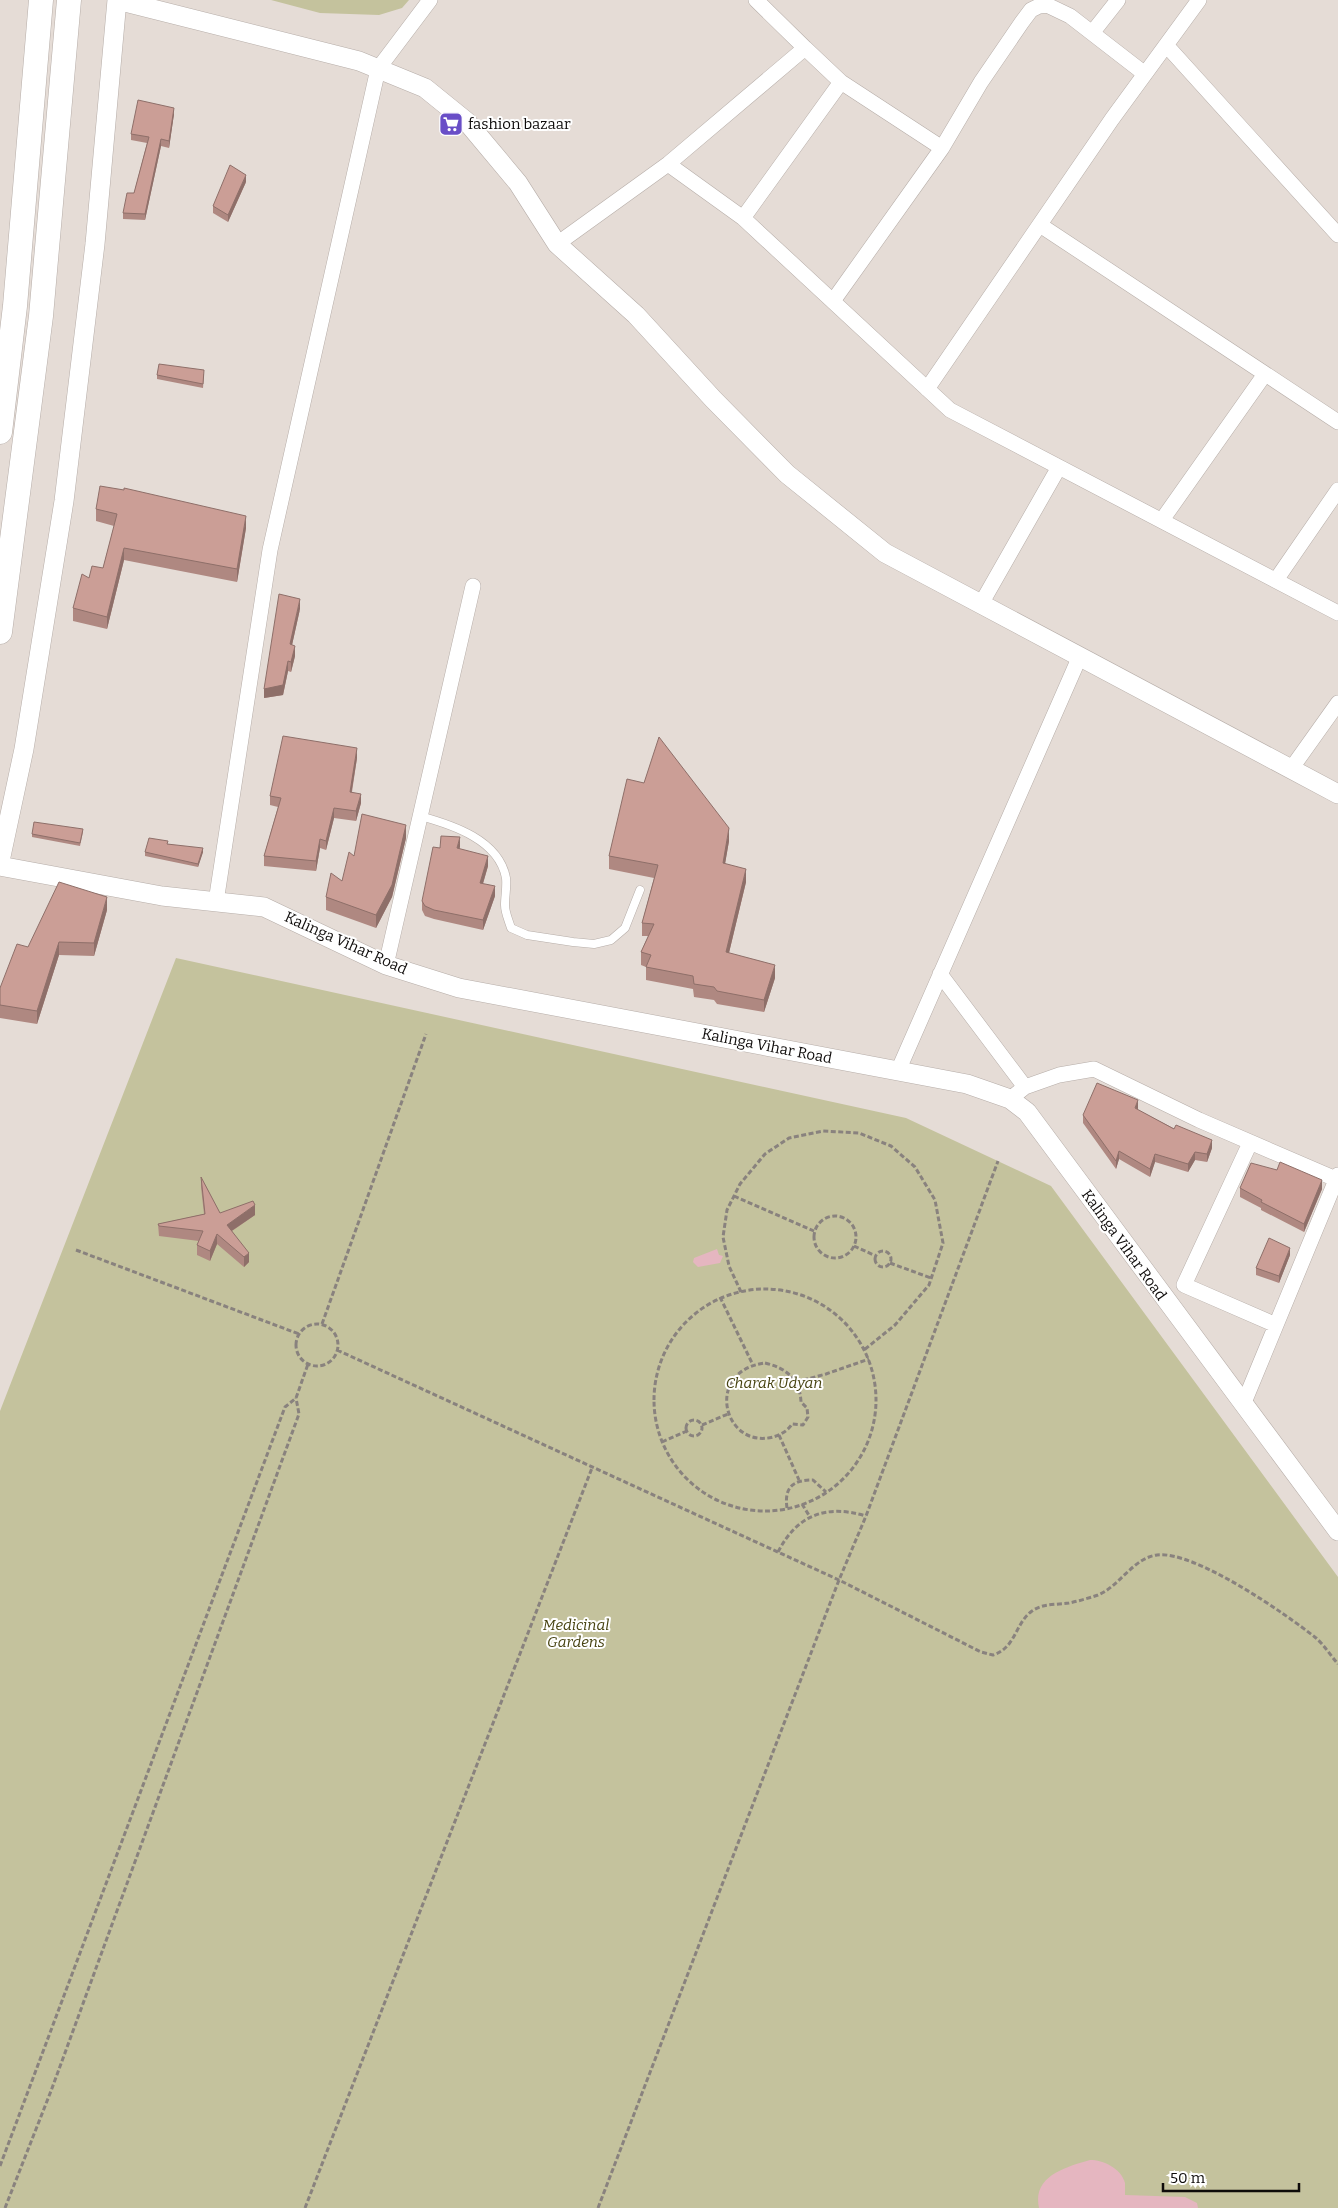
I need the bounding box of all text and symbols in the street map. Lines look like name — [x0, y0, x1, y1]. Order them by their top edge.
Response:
supermarket icon: fashion bazaar — [438, 111, 464, 137]
place label: fashion bazaar — [468, 115, 571, 133]
street label: Kalinga Vihar Road — [282, 908, 410, 978]
street label: Kalinga Vihar Road — [700, 1025, 834, 1067]
street label: Kalinga Vihar Road — [1078, 1186, 1170, 1304]
park label: Charak Udyan — [726, 1374, 822, 1392]
park label: Medicinal Gardens — [543, 1616, 609, 1651]
scale bar — [1163, 2160, 1299, 2192]
text: 50 m — [1170, 2169, 1206, 2187]

